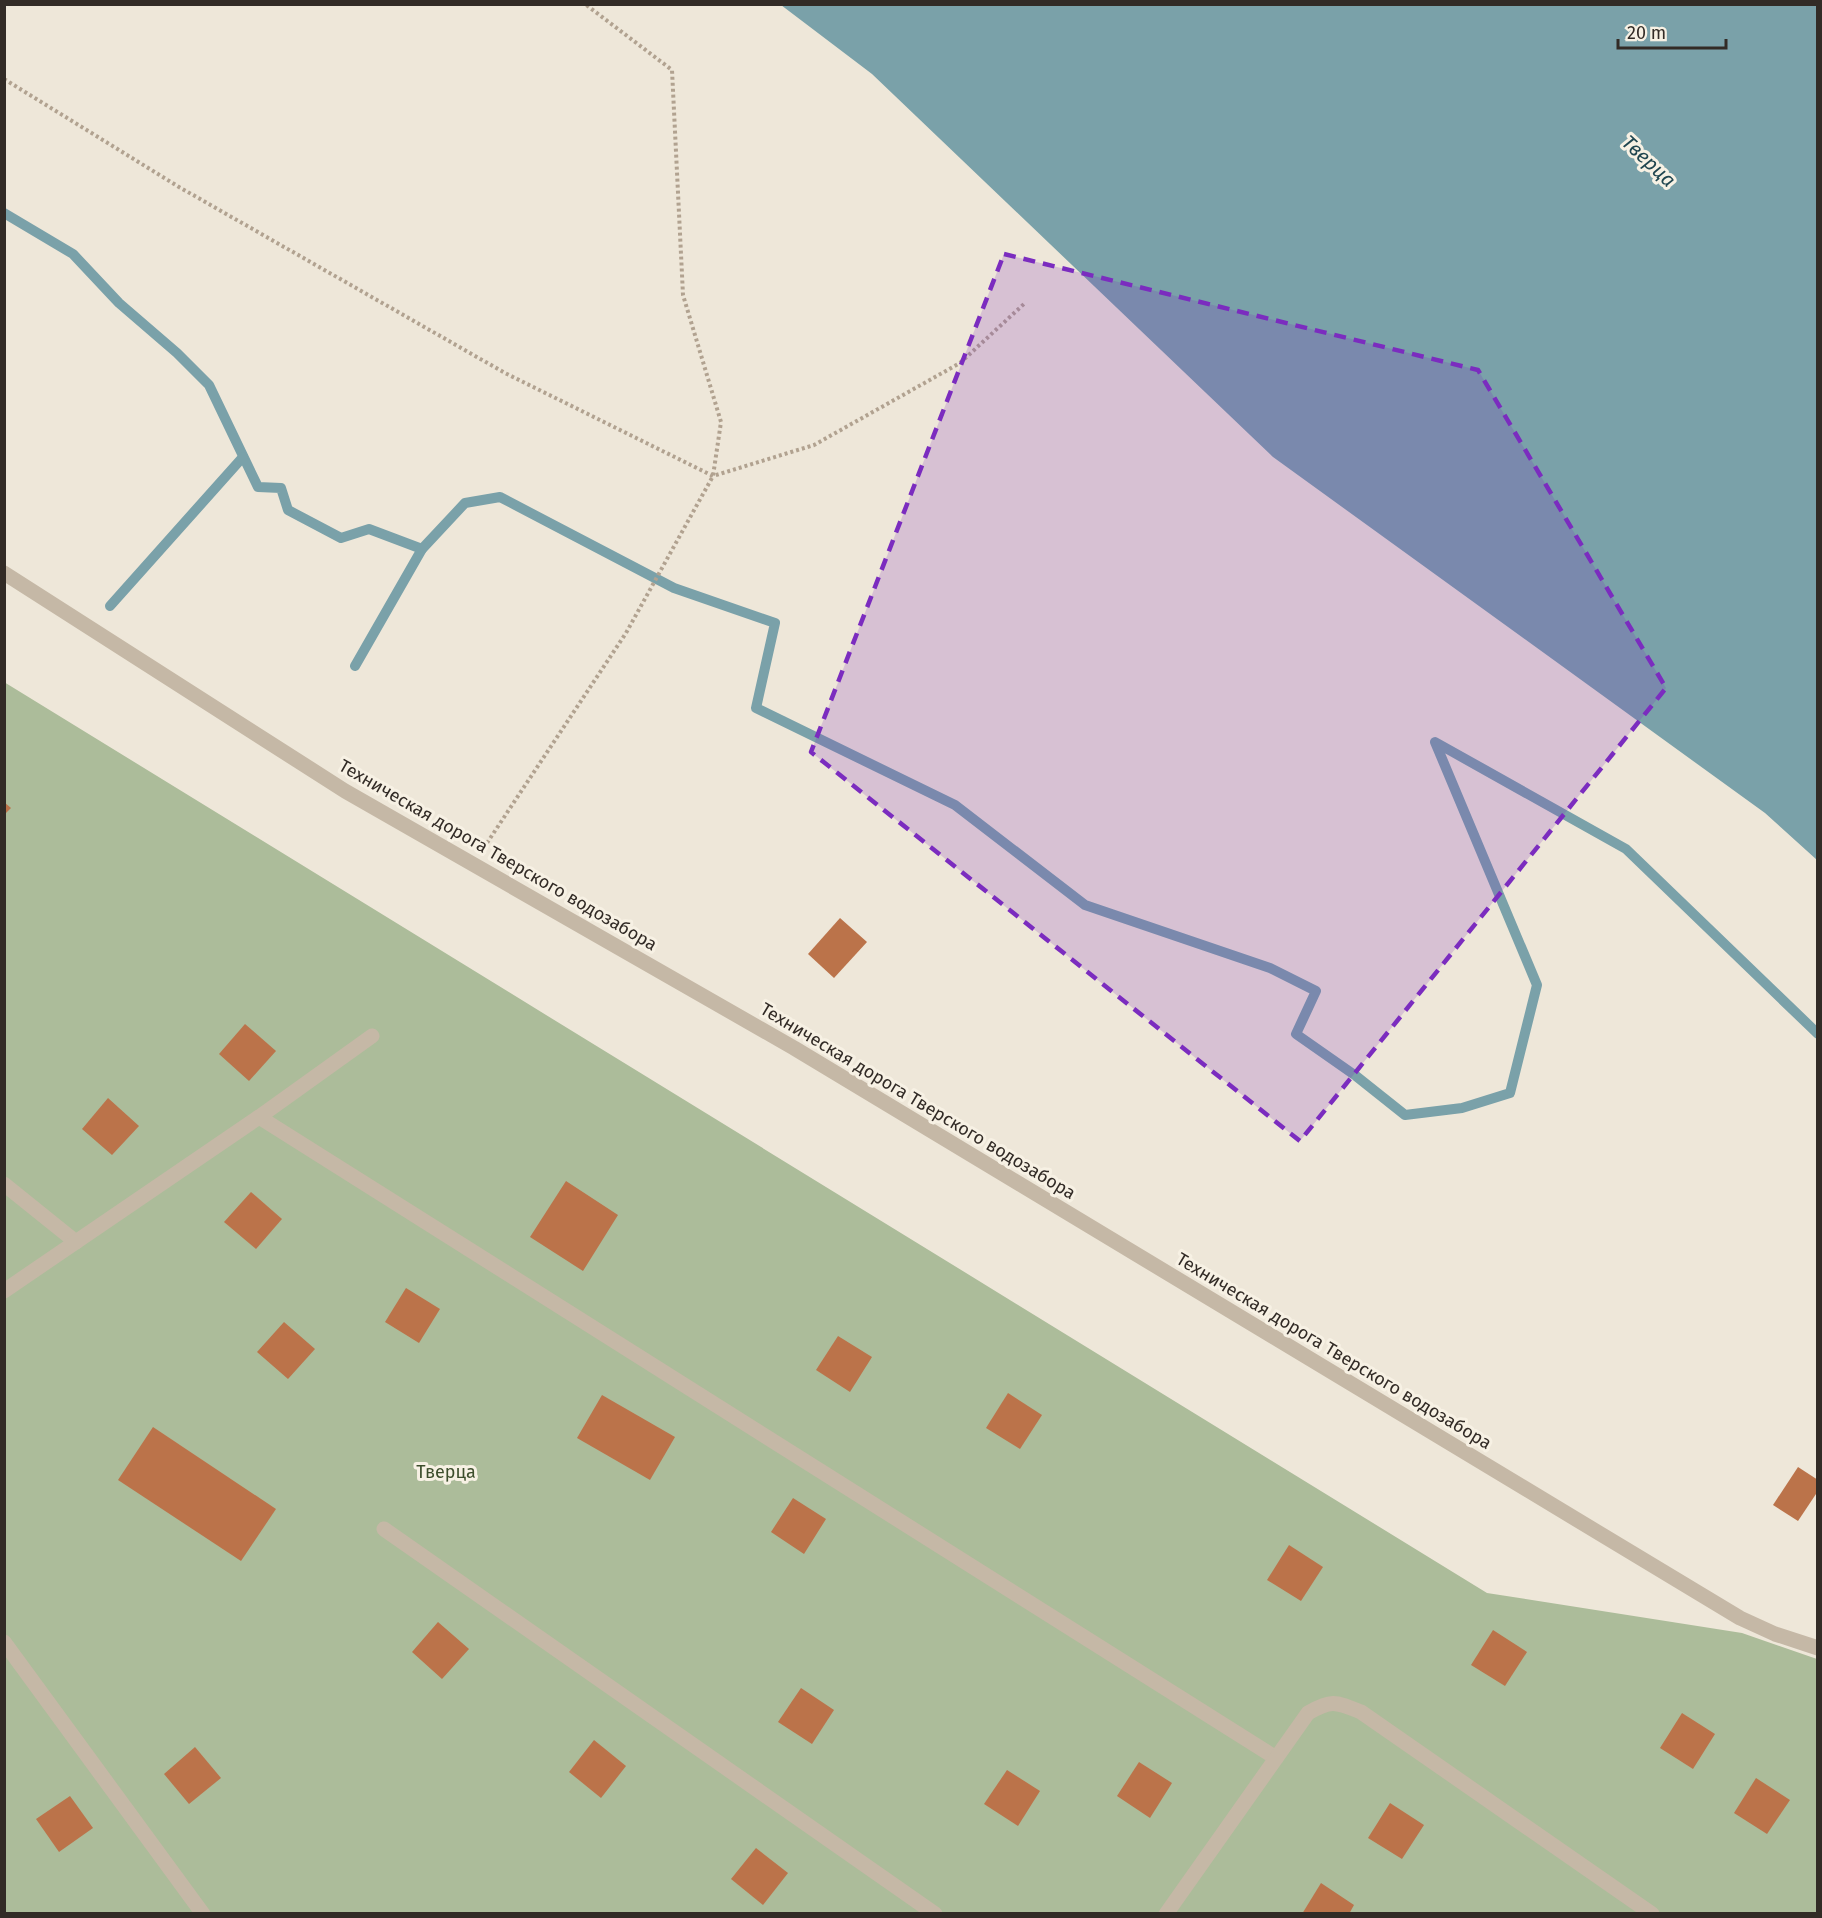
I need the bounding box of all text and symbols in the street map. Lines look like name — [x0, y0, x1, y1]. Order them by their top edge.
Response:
scale bar — [1618, 12, 1726, 50]
text: 20 m — [1627, 22, 1666, 44]
water label: Тверца — [1617, 130, 1681, 192]
street label: Техническая дорога Тверского водозабора — [335, 755, 661, 955]
street label: Техническая дорога Тверского водозабора — [756, 998, 1080, 1204]
street label: Техническая дорога Тверского водозабора — [1172, 1248, 1496, 1454]
park label: Тверца — [416, 1461, 476, 1483]

